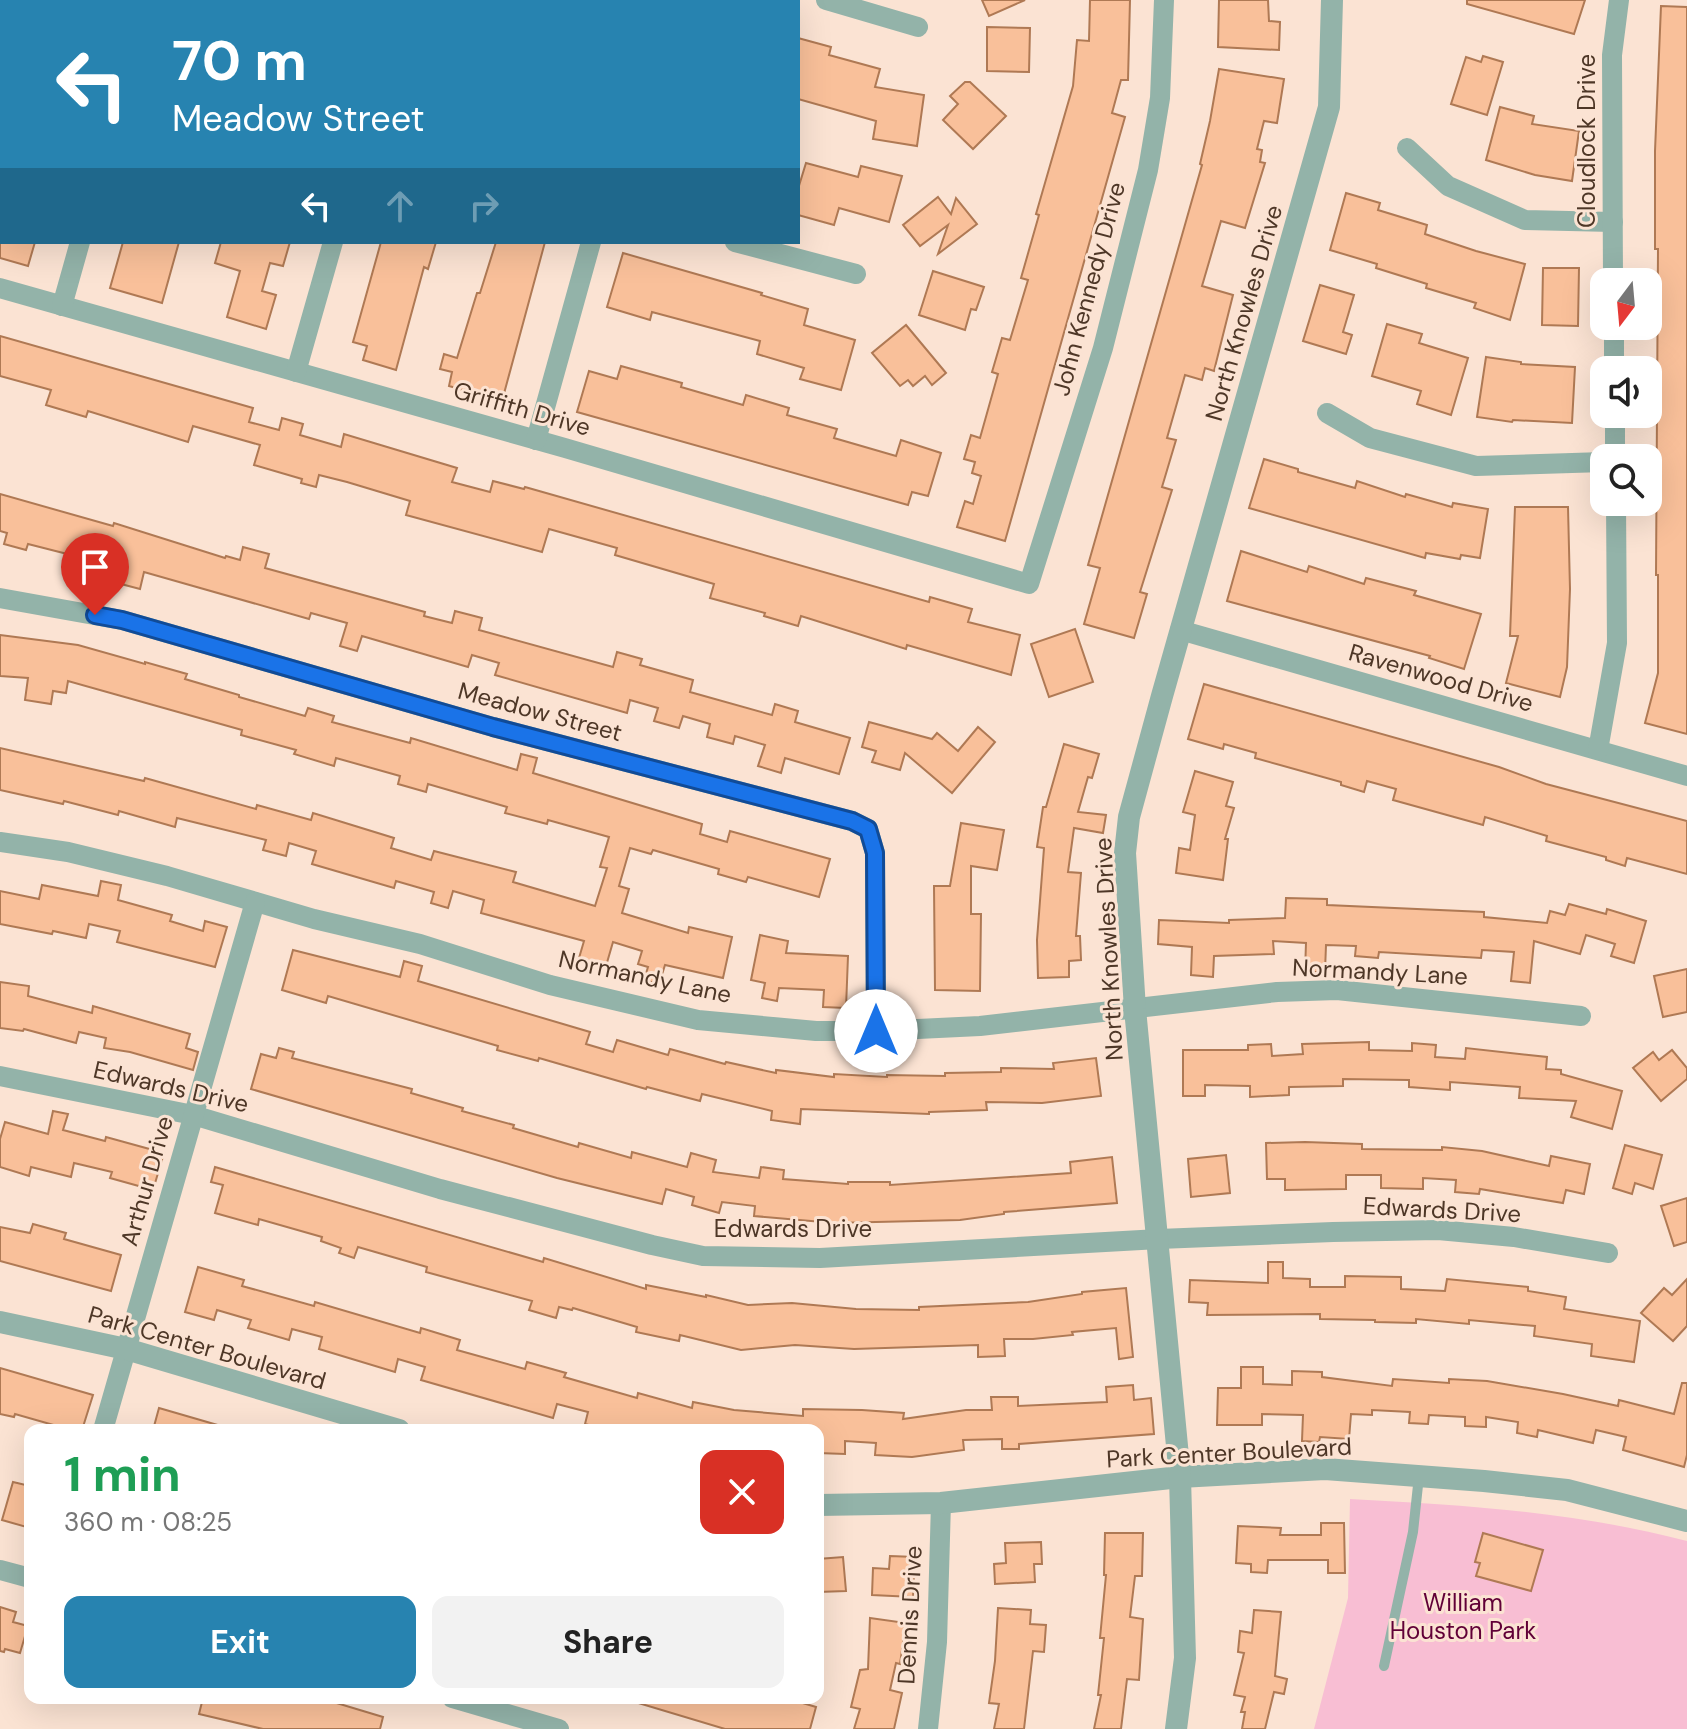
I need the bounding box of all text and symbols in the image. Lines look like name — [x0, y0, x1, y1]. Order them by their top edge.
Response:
text: 70 m — [172, 24, 307, 97]
icon: left — [40, 32, 144, 136]
street label: Cloudlock Drive — [1571, 54, 1602, 228]
text: Meadow Street — [172, 95, 425, 142]
street label: John Kennedy Drive — [1045, 179, 1132, 399]
icon: left — [294, 184, 338, 228]
icon: ahead — [378, 184, 422, 228]
icon: right — [462, 184, 506, 228]
street label: North Knowles Drive — [1198, 201, 1289, 425]
north arrow — [1590, 268, 1662, 340]
map controls — [1590, 268, 1662, 516]
button: sound — [1590, 356, 1662, 428]
street label: Griffith Drive — [450, 374, 594, 443]
button: search — [1590, 444, 1662, 516]
pin — [61, 533, 129, 615]
icon: arrive — [73, 545, 117, 589]
street label: Ravenwood Drive — [1345, 636, 1537, 719]
street label: Meadow Street — [455, 675, 625, 748]
street label: North Knowles Drive — [1087, 837, 1130, 1061]
street label: Normandy Lane — [556, 943, 734, 1010]
street label: Normandy Lane — [1291, 951, 1469, 992]
position arrow — [834, 989, 918, 1073]
street label: Edwards Drive — [91, 1054, 252, 1119]
street label: Arthur Drive — [113, 1112, 180, 1249]
street label: Edwards Drive — [1362, 1190, 1522, 1229]
street label: Edwards Drive — [714, 1213, 872, 1244]
street label: Park Center Boulevard — [85, 1299, 330, 1396]
street label: Park Center Boulevard — [1105, 1431, 1353, 1474]
text: 1 min — [64, 1443, 181, 1506]
button: close — [700, 1450, 784, 1534]
text: 360 m · 08:25 — [64, 1505, 232, 1539]
street label: Dennis Drive — [890, 1545, 929, 1685]
park label: William Houston Park — [1390, 1587, 1536, 1646]
button: Exit — [64, 1596, 416, 1688]
button: Share — [432, 1596, 784, 1688]

